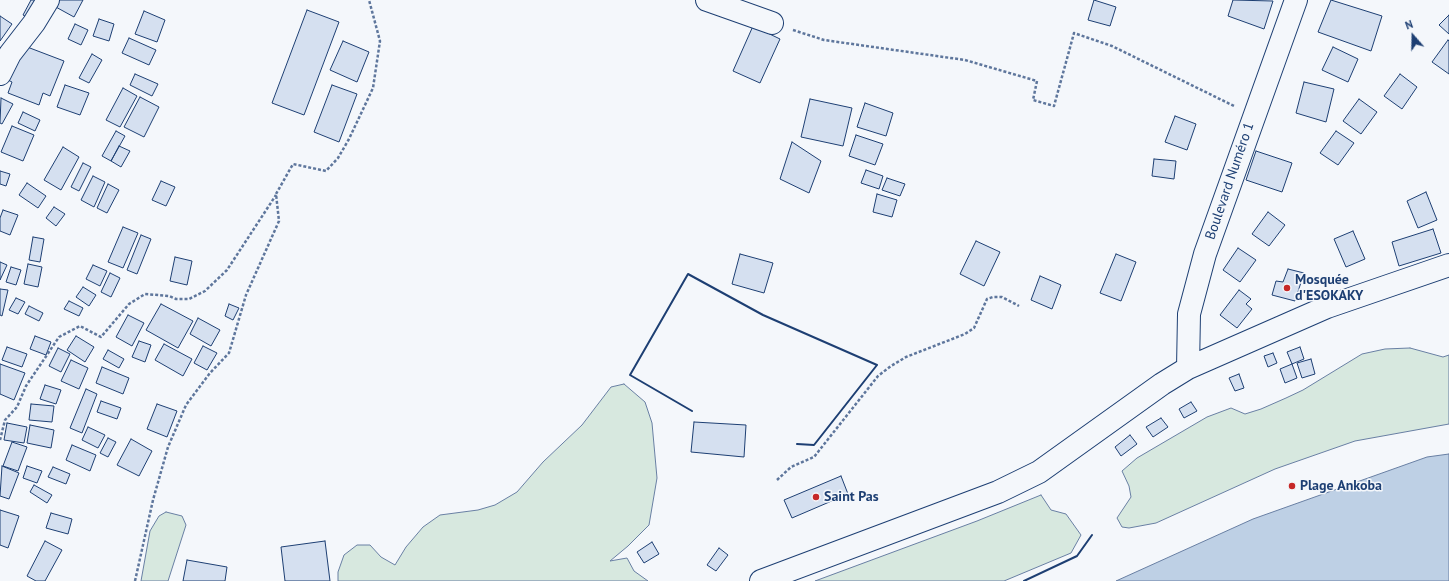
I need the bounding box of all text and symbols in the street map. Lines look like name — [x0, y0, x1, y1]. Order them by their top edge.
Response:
north arrow — [1393, 16, 1433, 56]
text: N — [1403, 17, 1415, 33]
street label: Boulevard Numéro 1 — [1202, 120, 1258, 242]
place label: Mosquée d'ESOKAKY — [1295, 272, 1363, 304]
marker: Mosquée d'ESOKAKY — [1282, 283, 1292, 293]
place label: Plage Ankoba — [1300, 478, 1382, 494]
marker: Plage Ankoba — [1287, 481, 1297, 491]
place label: Saint Pas — [824, 489, 879, 505]
marker: Saint Pas — [811, 492, 821, 502]

